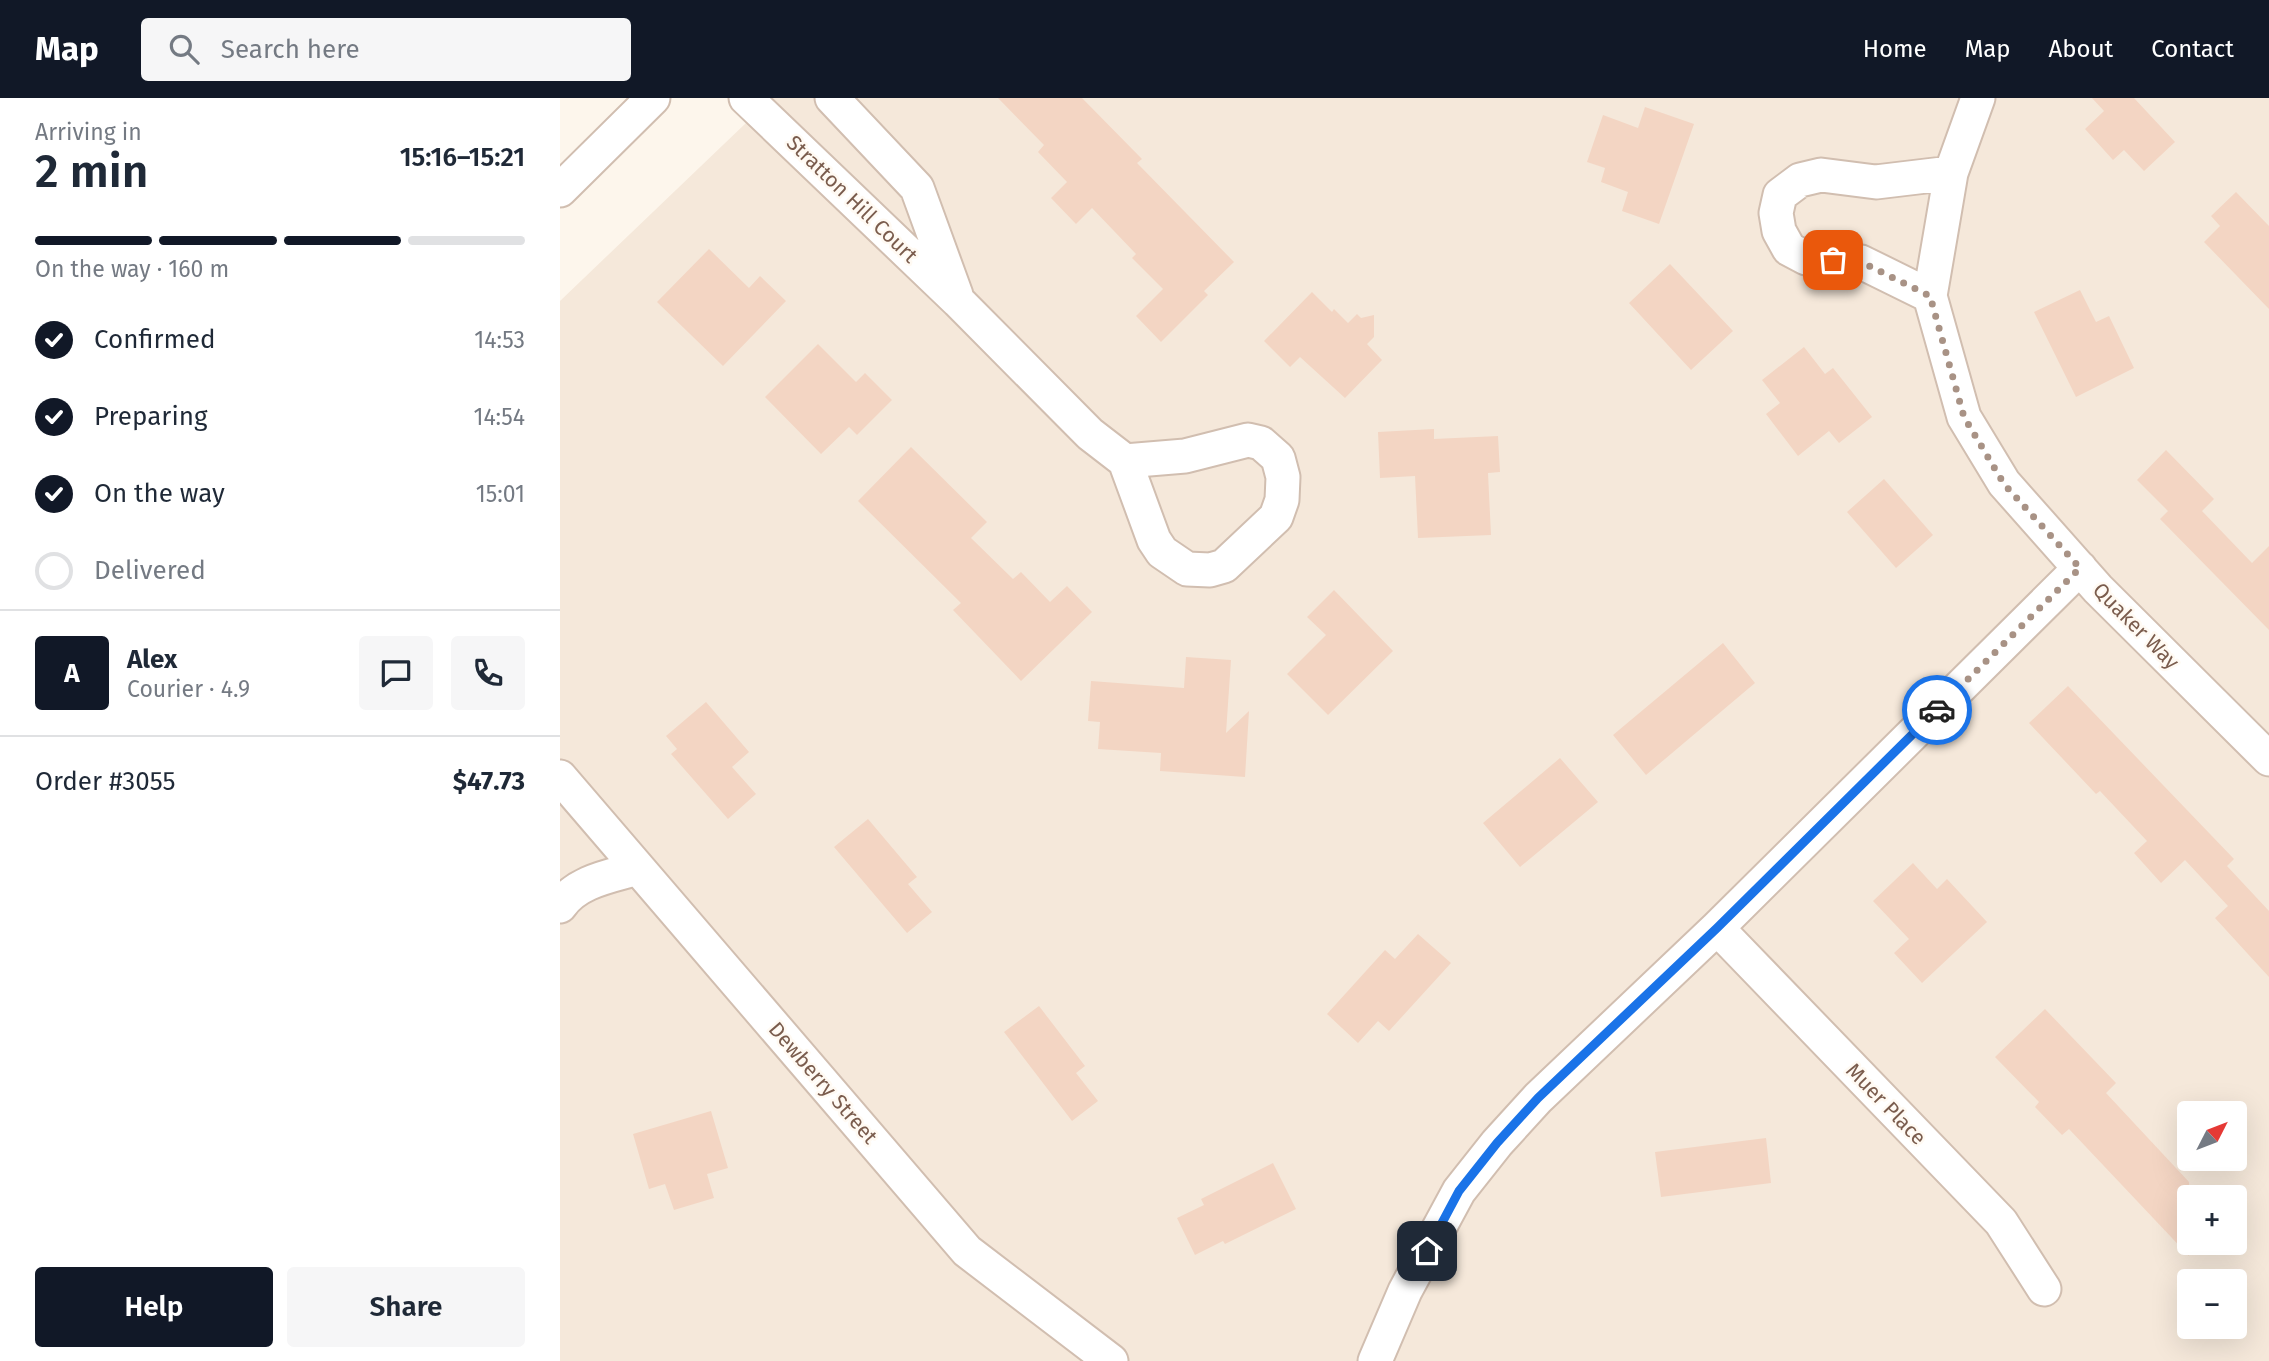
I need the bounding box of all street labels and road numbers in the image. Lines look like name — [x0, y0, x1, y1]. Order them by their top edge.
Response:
street label: Stratton Hill Court — [781, 130, 923, 269]
street label: Quaker Way — [2087, 577, 2185, 675]
street label: Dewberry Street — [763, 1017, 883, 1150]
street label: Muer Place — [1840, 1057, 1932, 1151]

